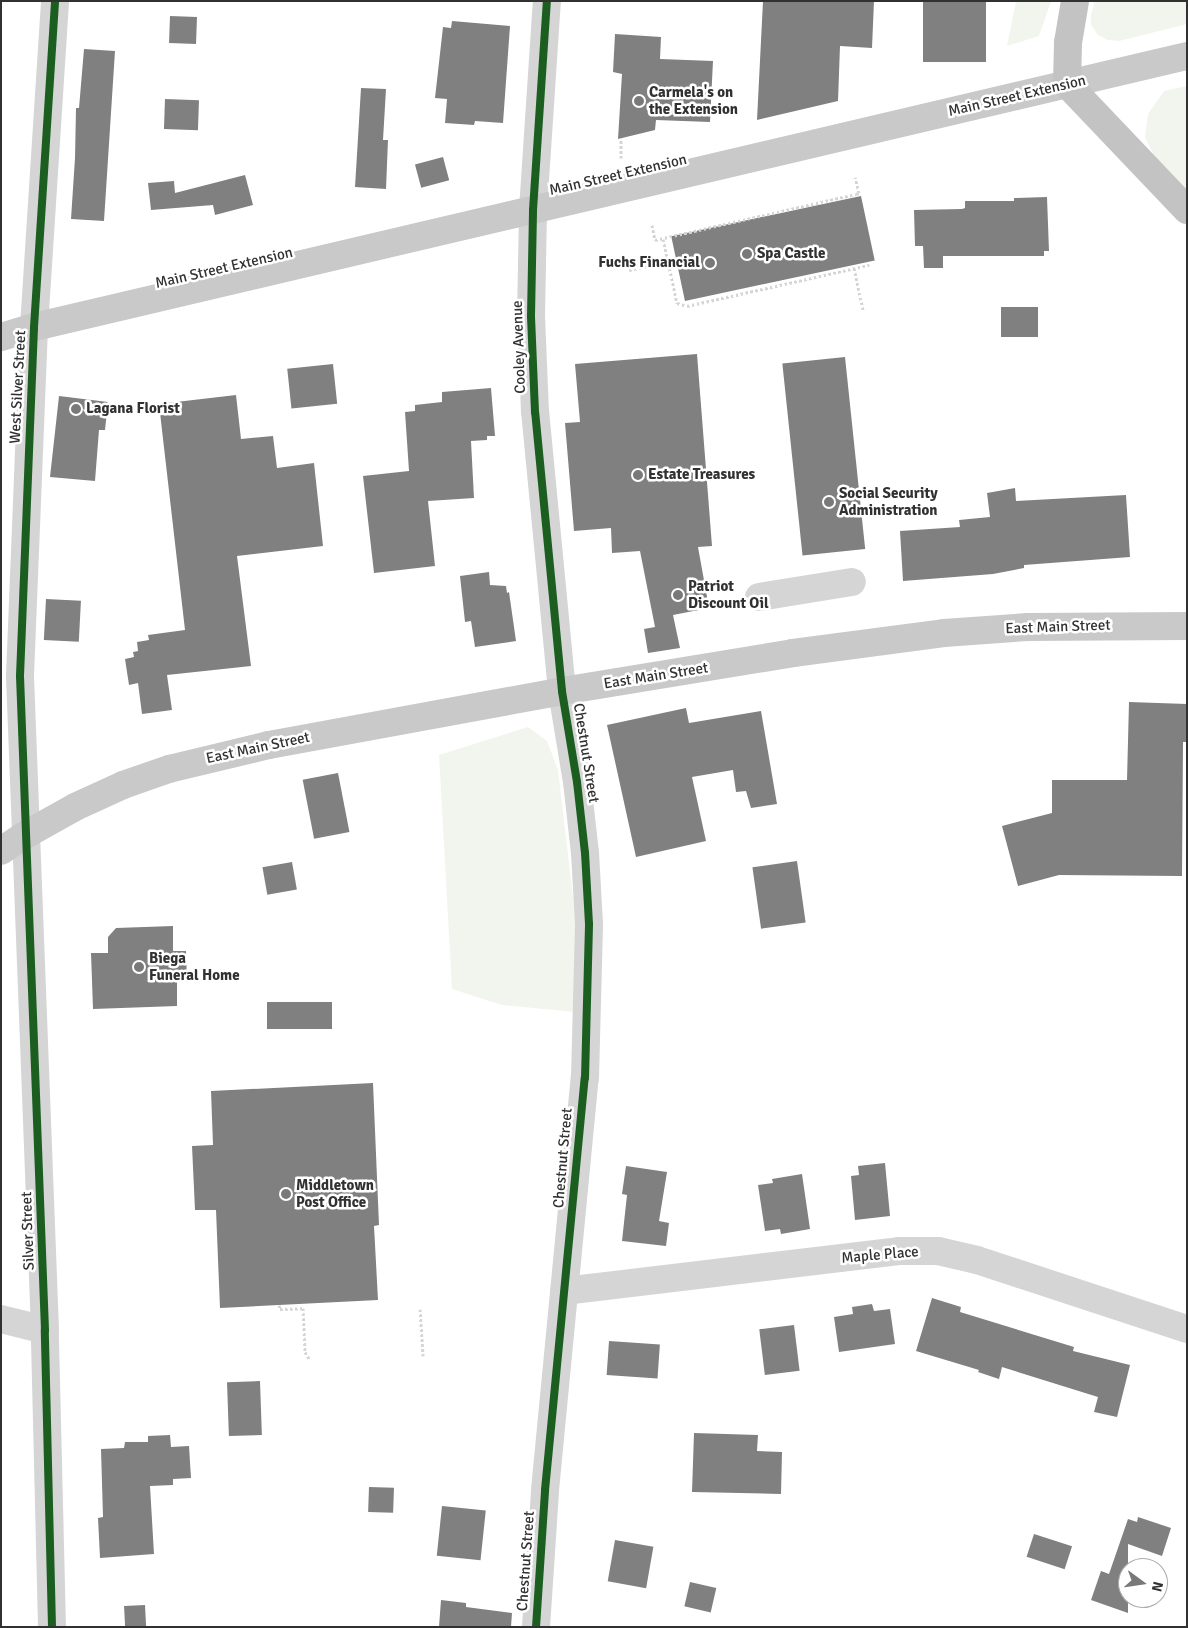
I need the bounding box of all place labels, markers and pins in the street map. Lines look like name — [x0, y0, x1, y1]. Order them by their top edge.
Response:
place label: Carmela's on the Extension — [649, 83, 738, 118]
marker: Carmela's on the Extension — [633, 95, 645, 107]
place label: Spa Castle — [757, 245, 825, 263]
marker: Spa Castle — [741, 248, 753, 260]
place label: Fuchs Financial — [598, 254, 700, 272]
marker: Fuchs Financial — [704, 257, 716, 269]
place label: Lagana Florist — [86, 400, 180, 418]
marker: Lagana Florist — [70, 403, 82, 415]
place label: Estate Treasures — [648, 466, 755, 484]
marker: Estate Treasures — [632, 469, 644, 481]
place label: Social Security Administration — [839, 484, 938, 519]
marker: Social Security Administration — [823, 496, 835, 508]
place label: Patriot Discount Oil — [688, 577, 769, 612]
marker: Patriot Discount Oil — [672, 589, 684, 601]
place label: Biega Funeral Home — [149, 949, 240, 984]
marker: Biega Funeral Home — [133, 961, 145, 973]
place label: Middletown Post Office — [296, 1176, 374, 1211]
marker: Middletown Post Office — [280, 1188, 292, 1200]

